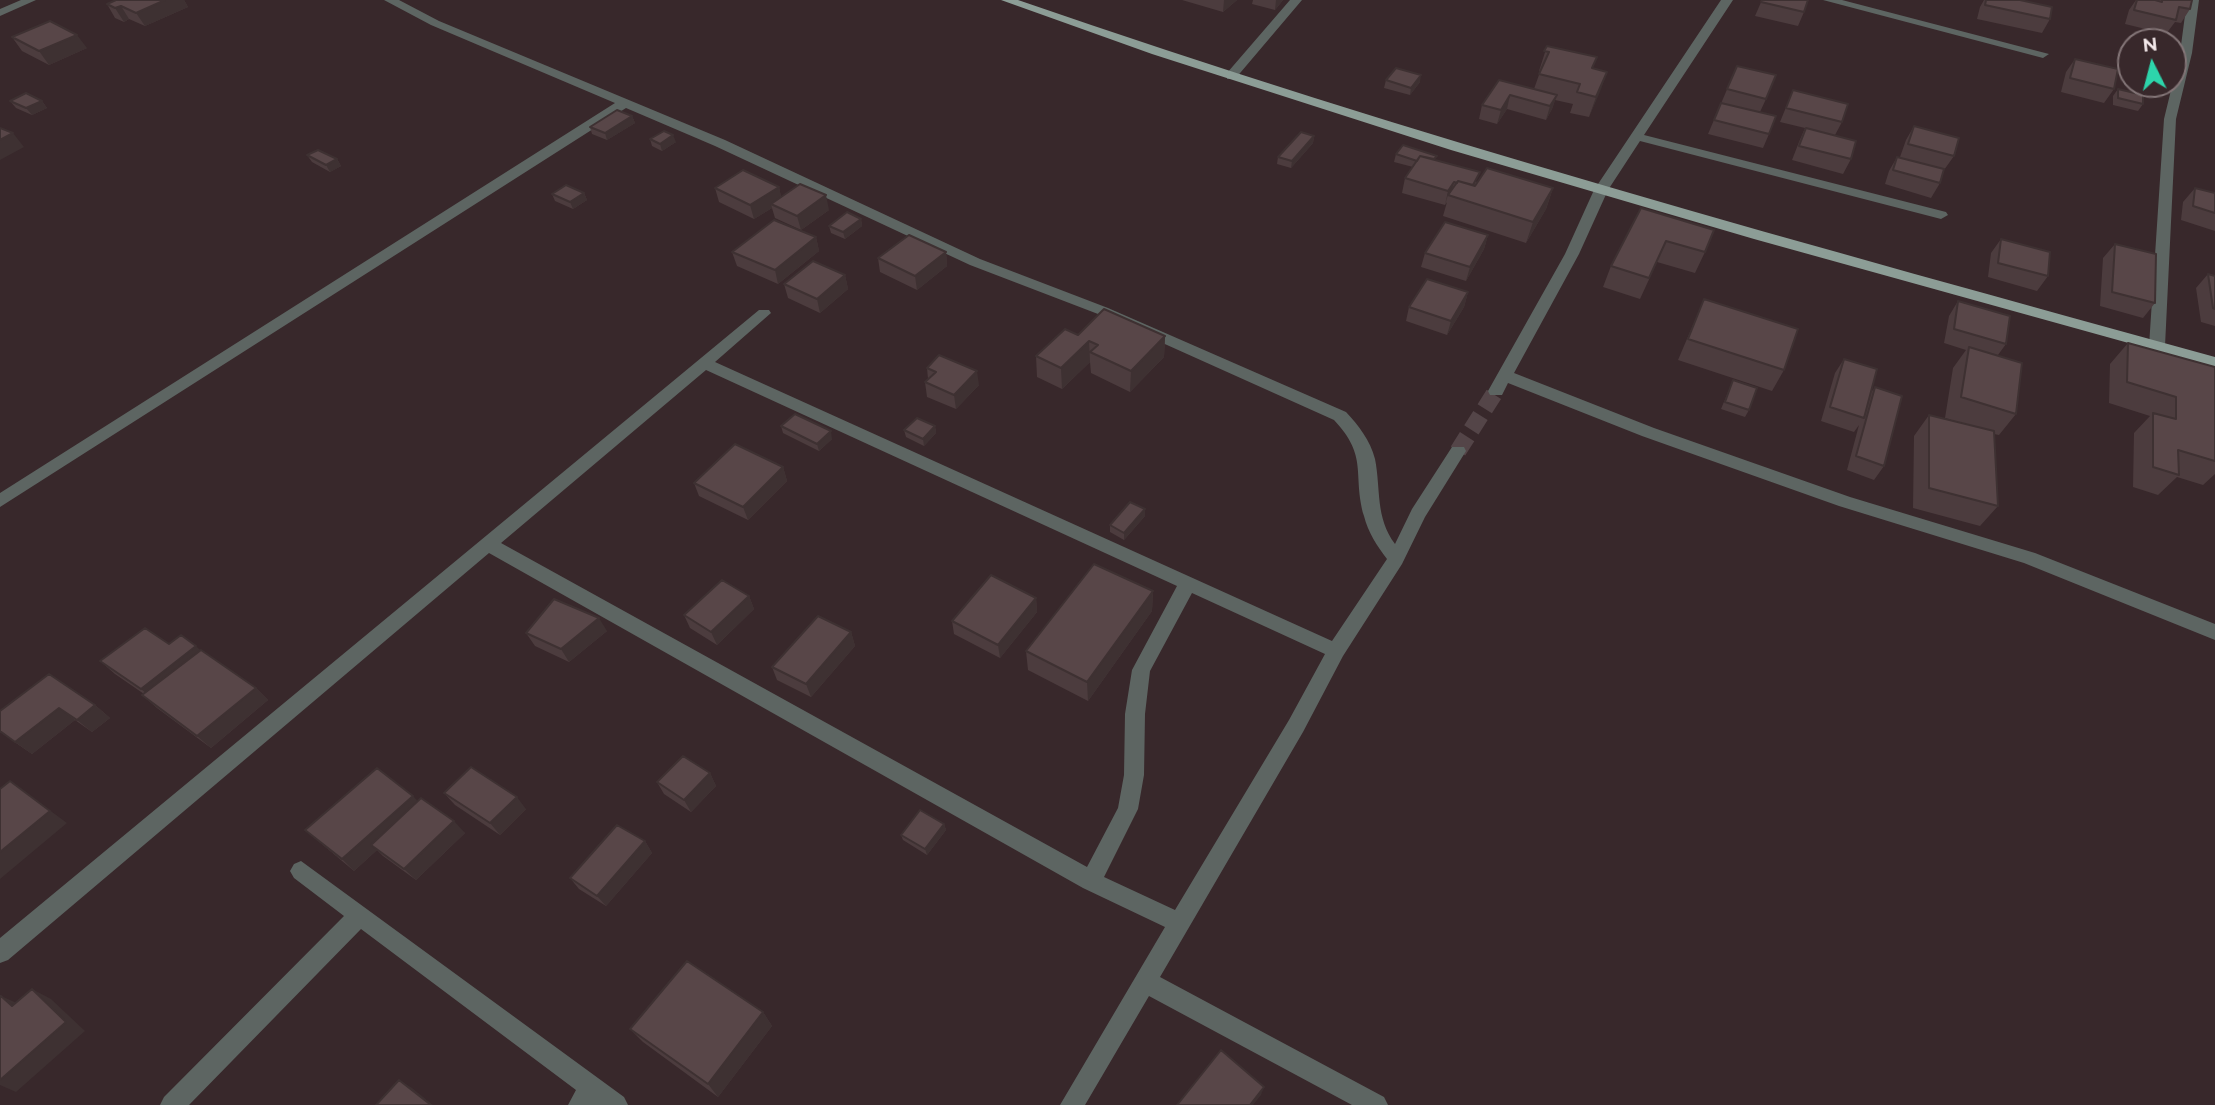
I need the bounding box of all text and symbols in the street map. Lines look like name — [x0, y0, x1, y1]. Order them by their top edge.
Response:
north arrow — [2117, 28, 2187, 98]
text: N — [2142, 32, 2158, 56]

